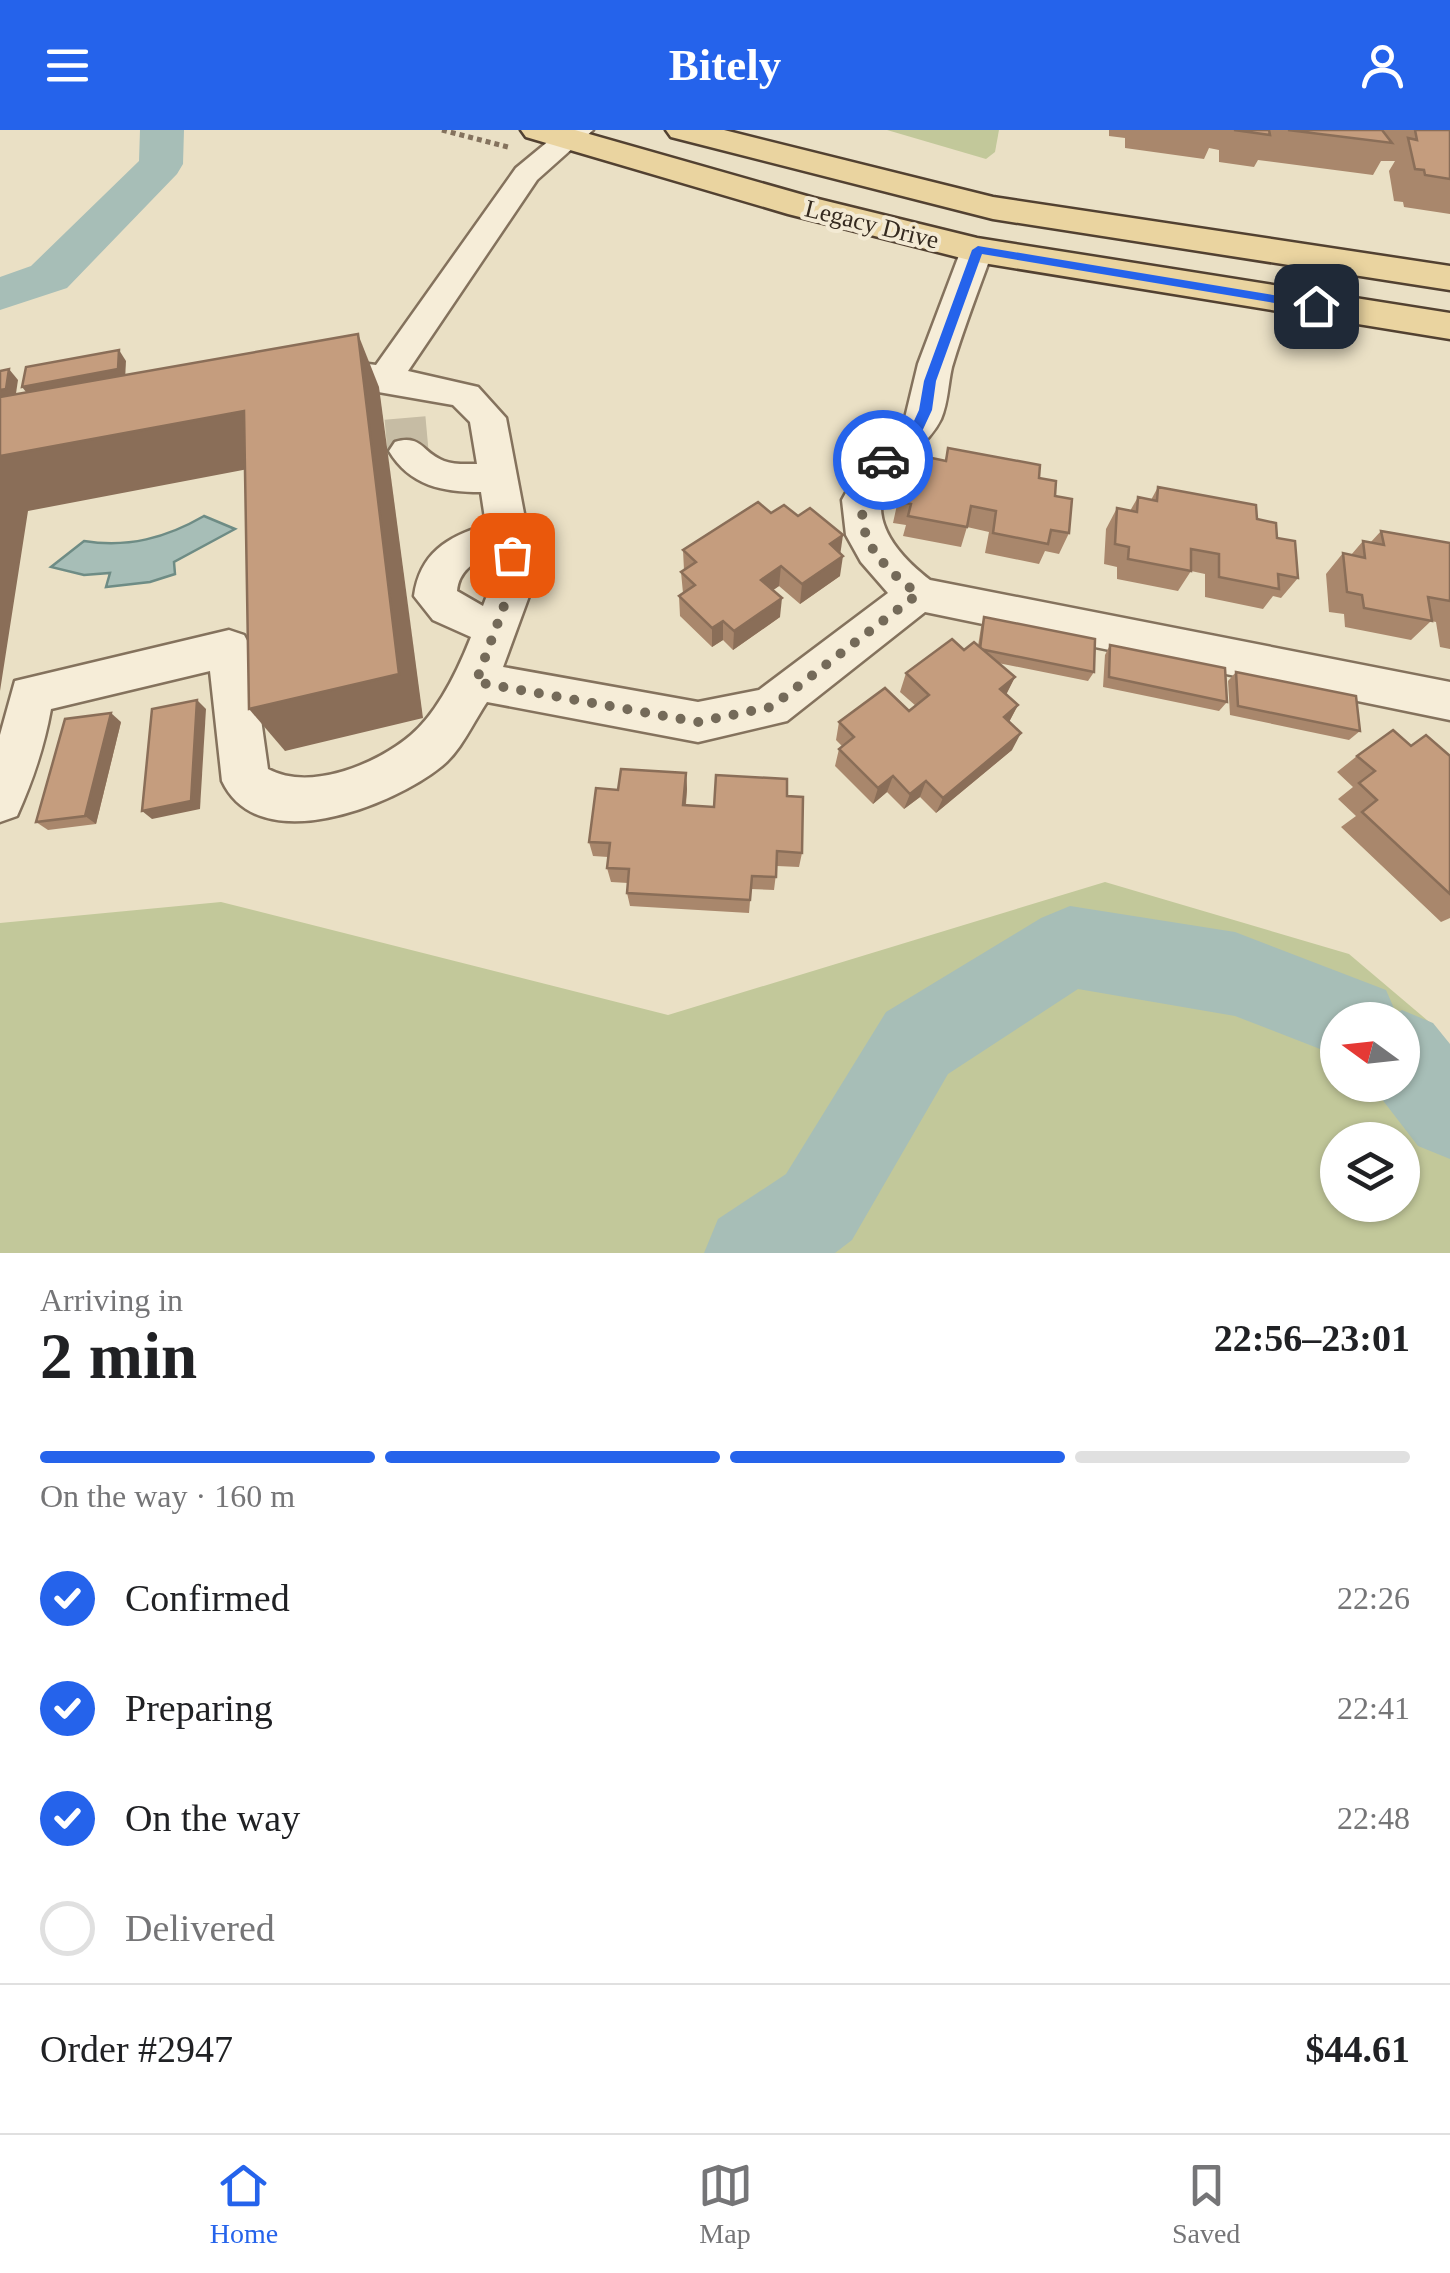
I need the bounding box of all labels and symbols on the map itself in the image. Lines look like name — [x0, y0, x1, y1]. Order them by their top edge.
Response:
street label: Legacy Drive — [802, 194, 942, 254]
pin — [1274, 264, 1359, 349]
courier — [833, 410, 933, 510]
pin — [470, 513, 555, 598]
north arrow — [1320, 1002, 1420, 1102]

